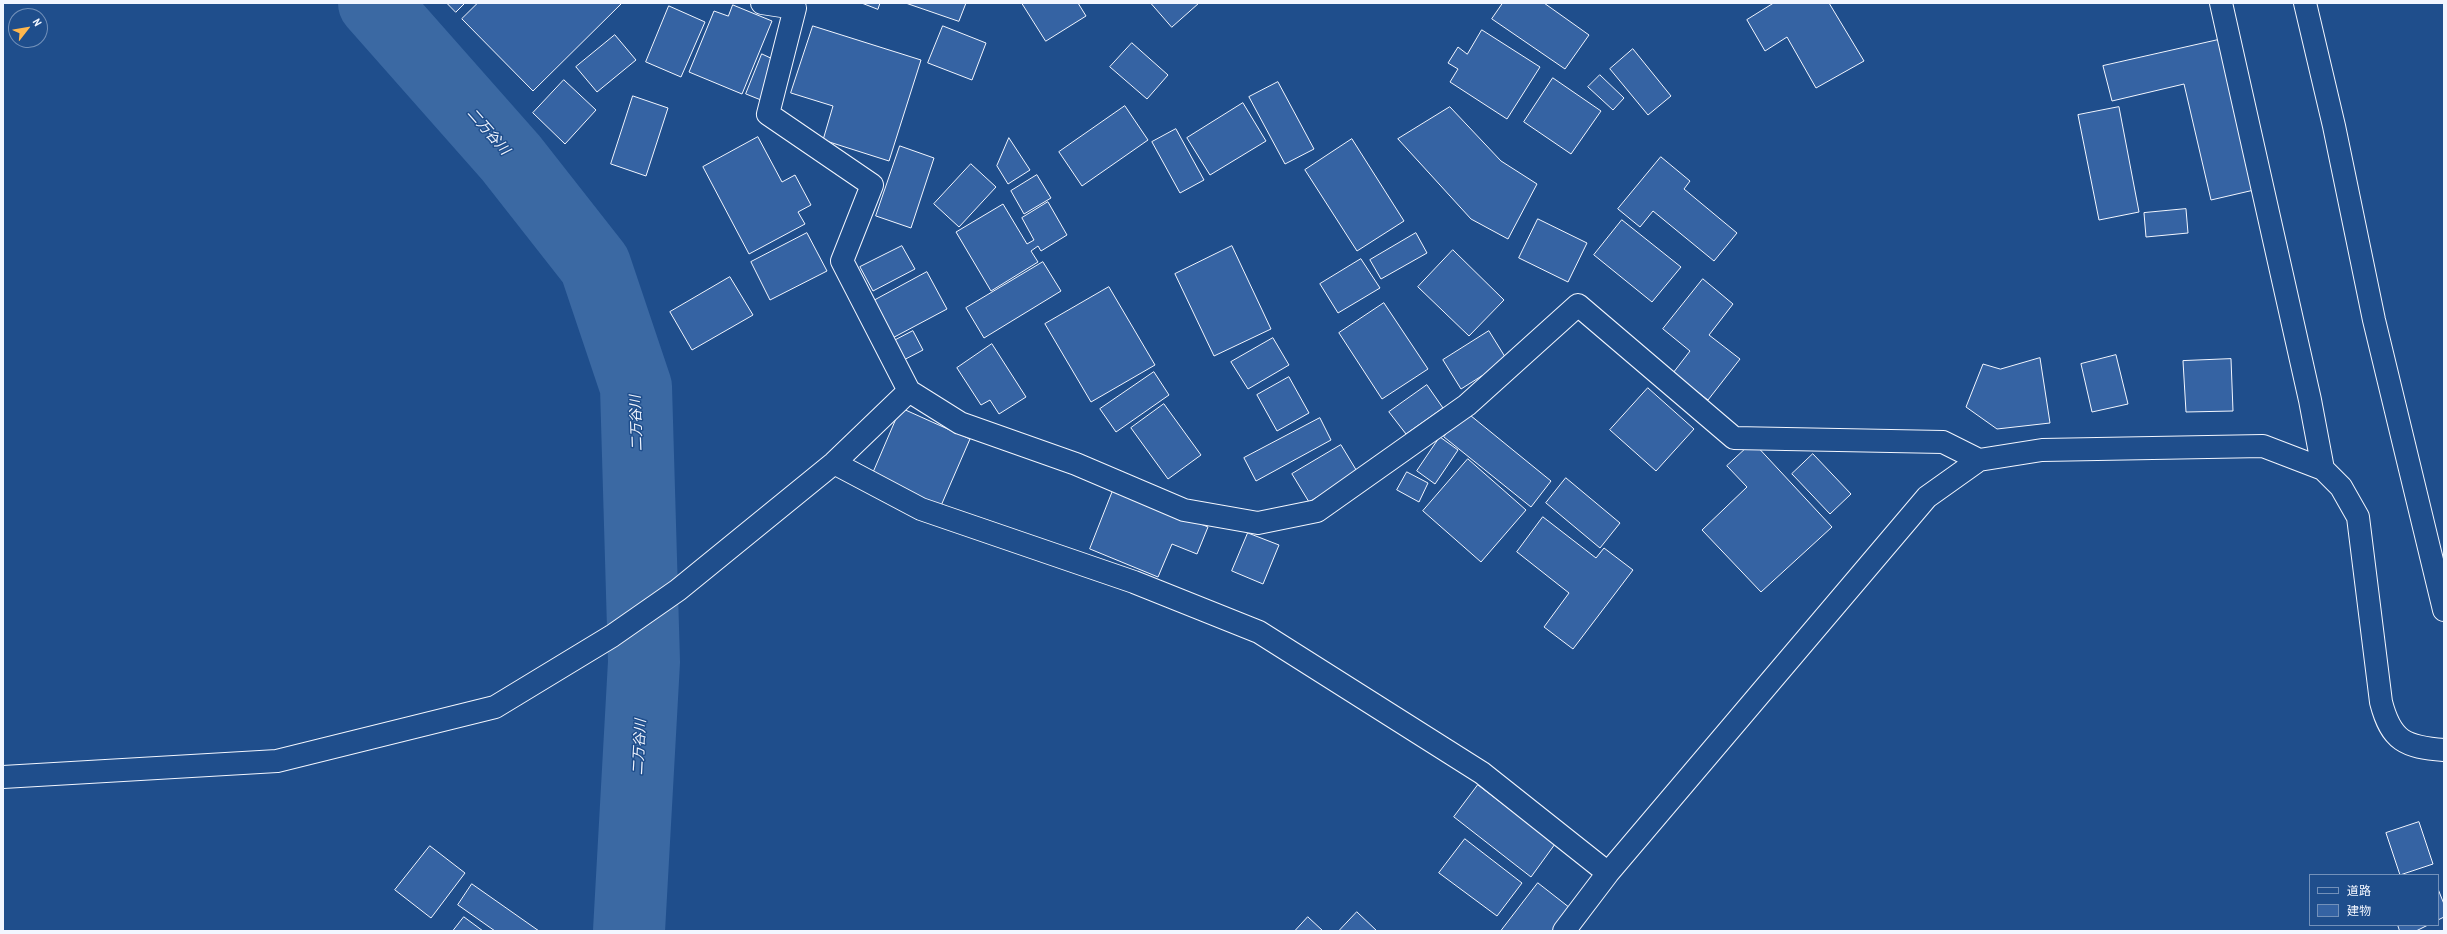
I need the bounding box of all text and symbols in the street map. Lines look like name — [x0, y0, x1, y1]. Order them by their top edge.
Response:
north arrow — [8, 8, 48, 48]
text: N — [30, 16, 45, 29]
water label: 二万谷川 — [463, 105, 513, 159]
water label: 二万谷川 — [628, 395, 646, 451]
water label: 二万谷川 — [630, 719, 650, 775]
legend — [2309, 874, 2439, 926]
text: 道路 — [2347, 883, 2371, 899]
text: 建物 — [2347, 903, 2371, 919]

